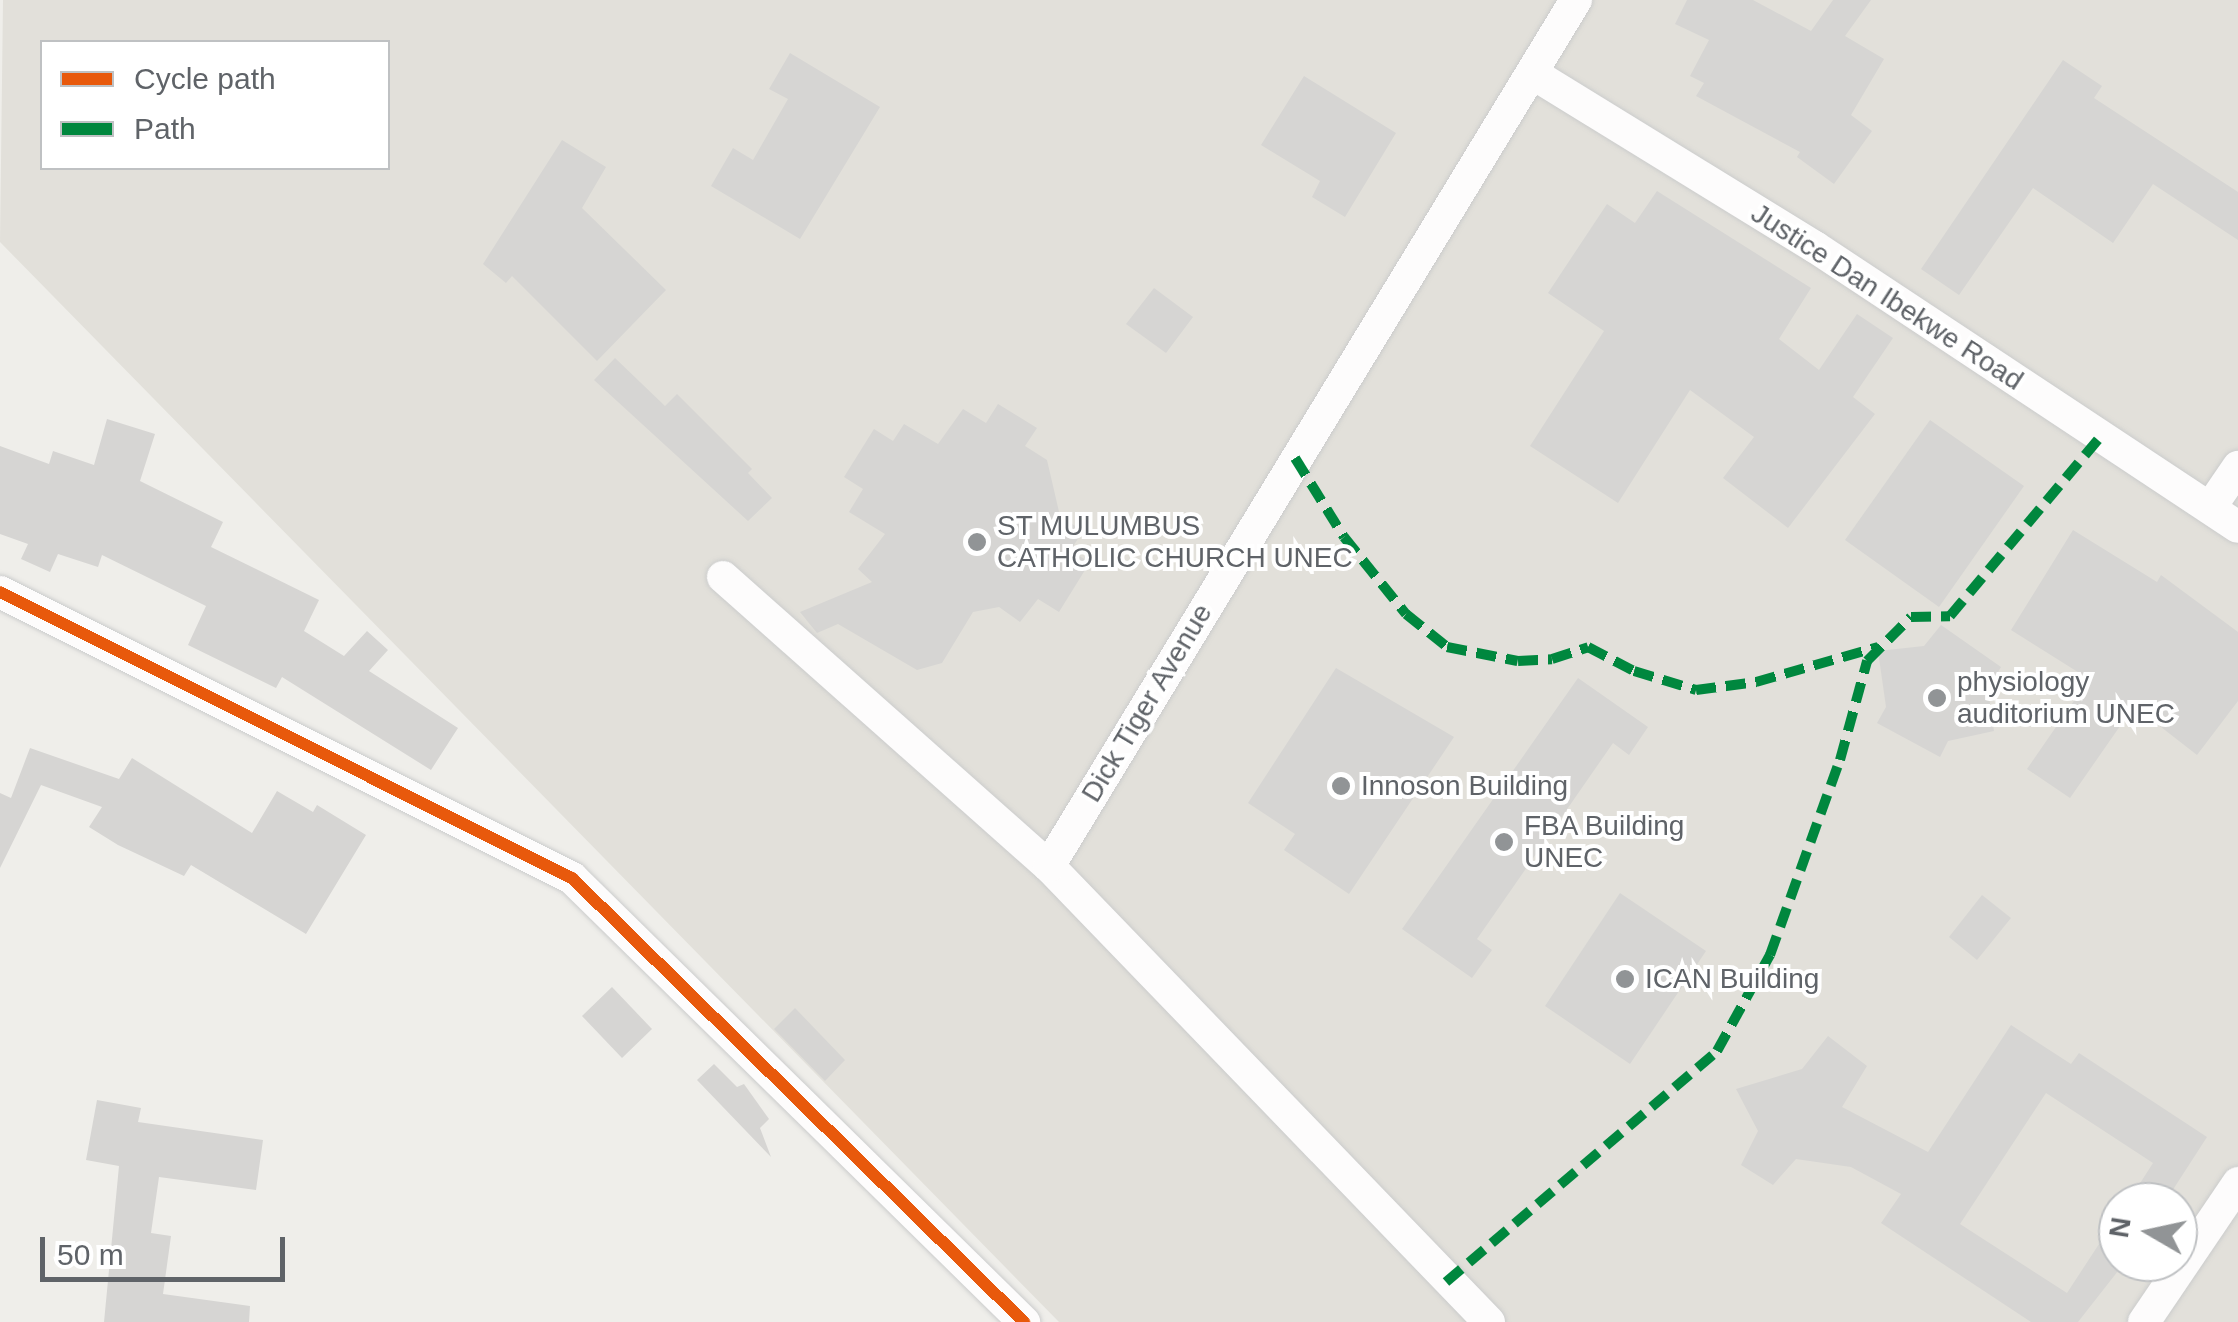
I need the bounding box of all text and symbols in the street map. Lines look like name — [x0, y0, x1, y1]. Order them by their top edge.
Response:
legend — [40, 40, 390, 170]
text: Cycle path — [134, 62, 276, 95]
text: Path — [134, 112, 196, 145]
street label: Justice Dan Ibekwe Road — [1745, 196, 2029, 398]
place label: ST MULUMBUS CATHOLIC CHURCH UNEC — [997, 509, 1353, 575]
marker: ST MULUMBUS CATHOLIC CHURCH UNEC — [966, 531, 988, 553]
street label: Dick Tiger Avenue — [1074, 597, 1220, 809]
place label: physiology auditorium UNEC — [1957, 665, 2175, 731]
marker: physiology auditorium UNEC — [1926, 687, 1948, 709]
place label: Innoson Building — [1361, 769, 1568, 803]
marker: Innoson Building — [1330, 775, 1352, 797]
place label: FBA Building UNEC — [1524, 809, 1686, 875]
marker: FBA Building UNEC — [1493, 831, 1515, 853]
place label: ICAN Building — [1645, 962, 1819, 996]
marker: ICAN Building — [1614, 968, 1636, 990]
north arrow — [2098, 1182, 2198, 1282]
text: N — [2103, 1215, 2137, 1240]
scale bar — [45, 1217, 290, 1279]
text: 50 m — [57, 1238, 124, 1271]

